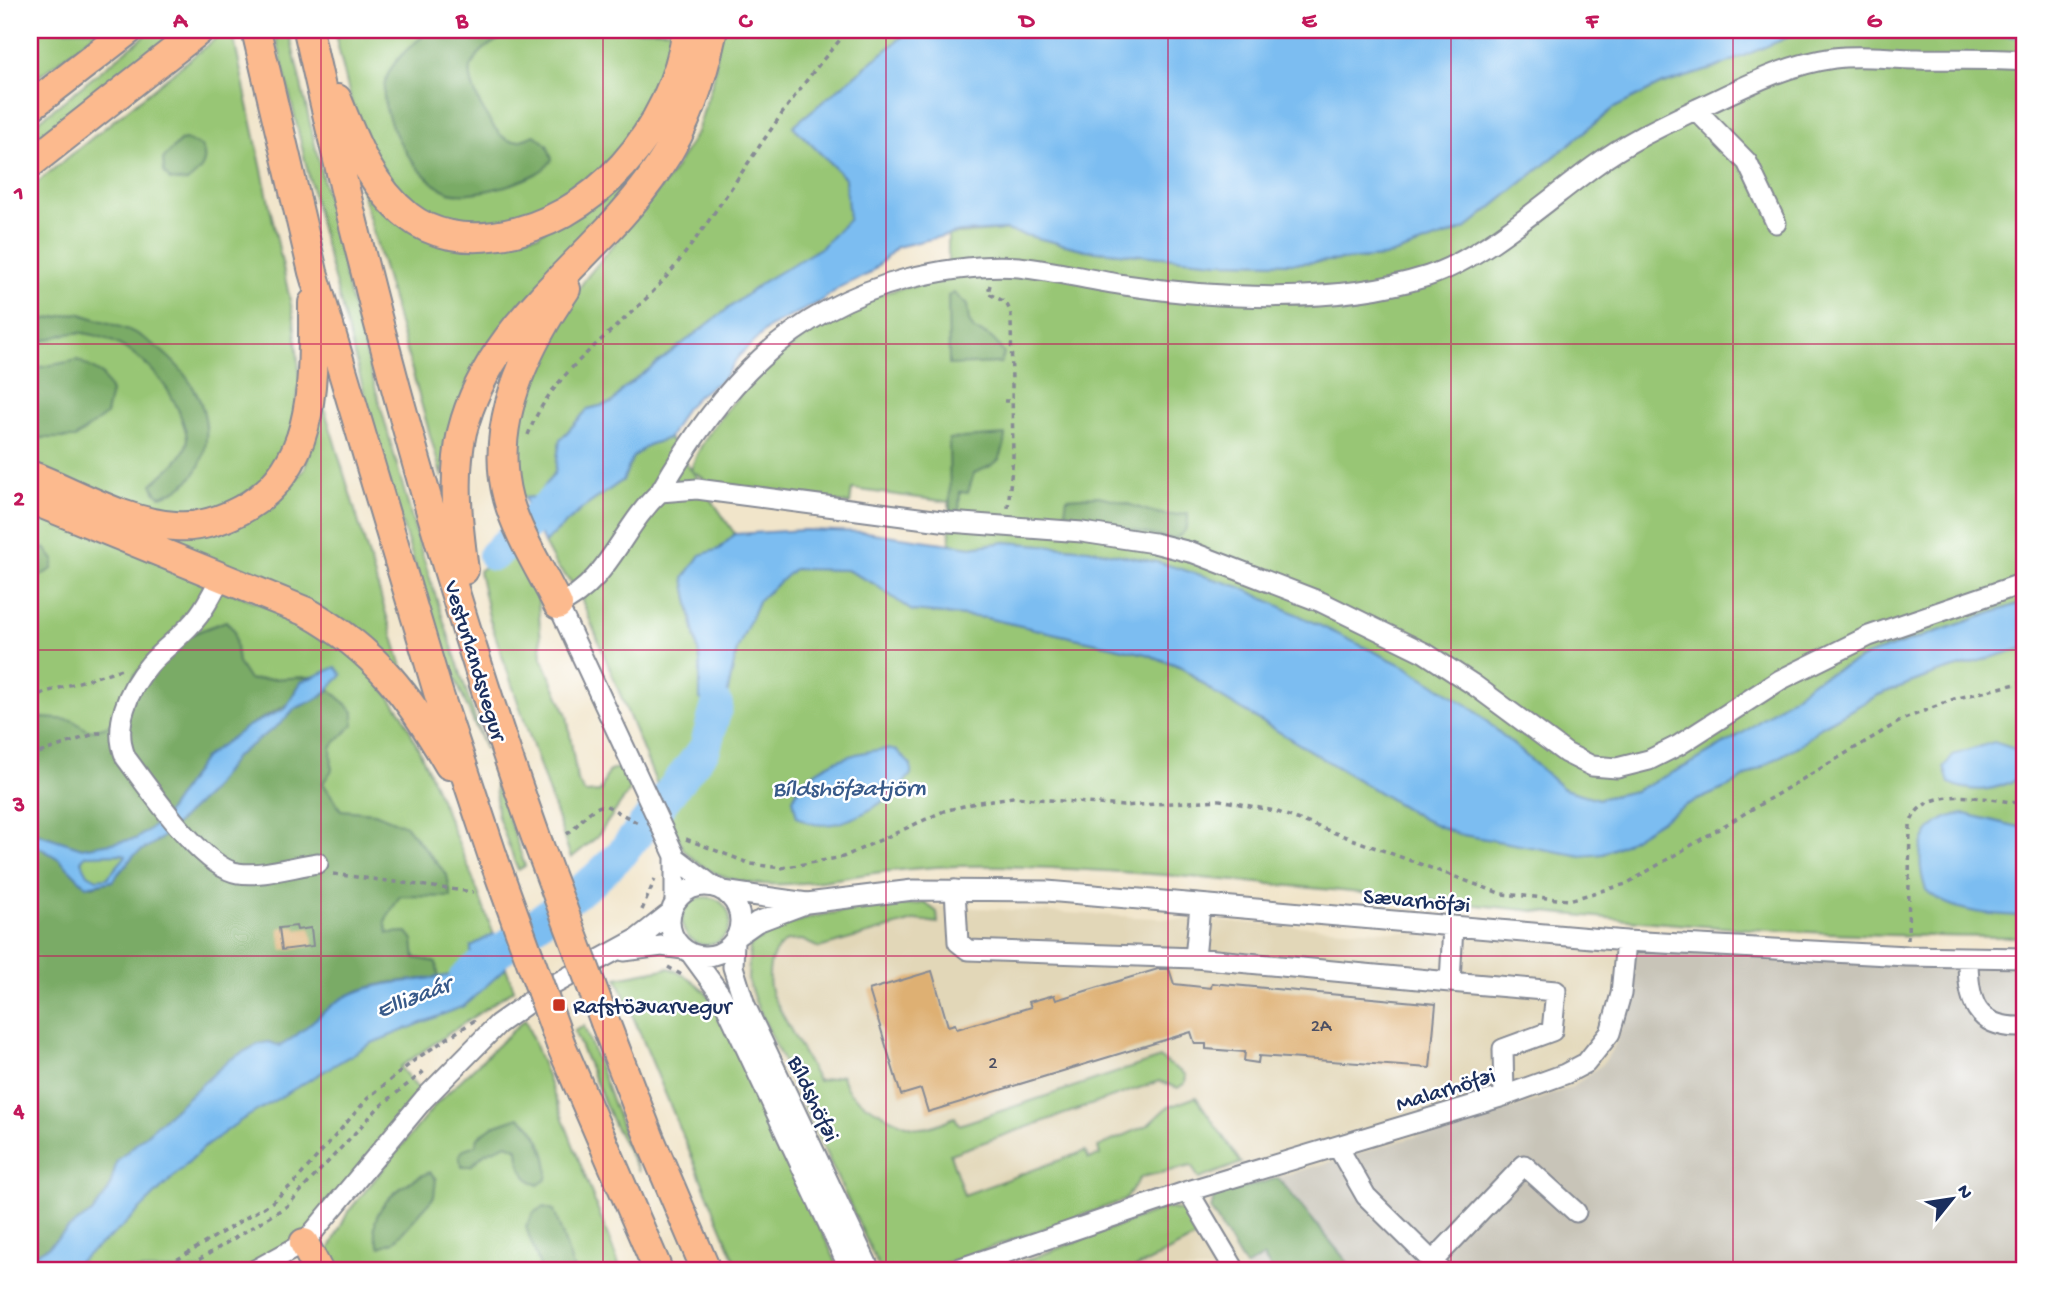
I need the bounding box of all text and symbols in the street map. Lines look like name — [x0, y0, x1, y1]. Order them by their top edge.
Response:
text: A — [172, 9, 188, 36]
text: B — [455, 9, 469, 36]
text: C — [739, 9, 754, 36]
text: D — [1018, 9, 1036, 36]
text: E — [1302, 9, 1318, 36]
text: F — [1585, 9, 1600, 36]
text: G — [1867, 9, 1883, 36]
text: 1 — [13, 181, 24, 208]
text: 2 — [13, 487, 25, 514]
street label: Vesturlandsvegur — [436, 577, 511, 746]
water label: Bíldshöfðatjörn — [773, 776, 926, 805]
text: 3 — [12, 793, 25, 820]
street label: Sævarhöfði — [1362, 884, 1471, 921]
water label: Elliðaár — [373, 970, 460, 1027]
place label: Rafstöðvarvegur — [573, 995, 733, 1022]
marker: Rafstöðvarvegur — [551, 997, 567, 1013]
house number: 2A — [1311, 1016, 1333, 1039]
street label: Bíldshöfði — [780, 1051, 843, 1147]
house number: 2 — [988, 1053, 998, 1076]
street label: Malarhöfði — [1393, 1063, 1499, 1119]
text: 4 — [13, 1099, 25, 1126]
north arrow — [1918, 1164, 1988, 1234]
text: N — [1951, 1181, 1977, 1203]

